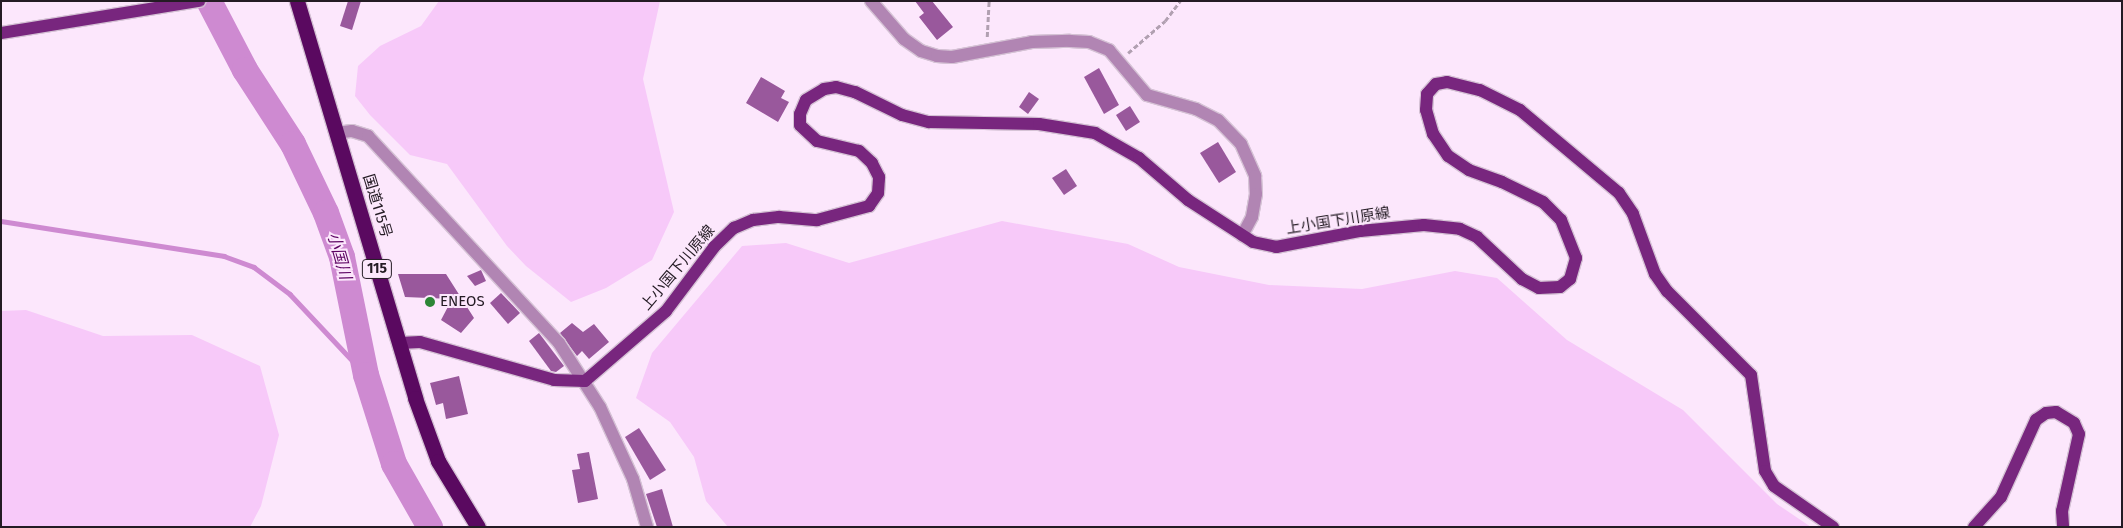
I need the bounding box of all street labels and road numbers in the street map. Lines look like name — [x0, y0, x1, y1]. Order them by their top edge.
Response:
street label: 国道115号 — [359, 172, 395, 240]
street label: 上小国下川原線 — [1285, 204, 1391, 238]
street label: 上小国下川原線 — [637, 222, 719, 314]
road number: 115 — [361, 258, 393, 280]

